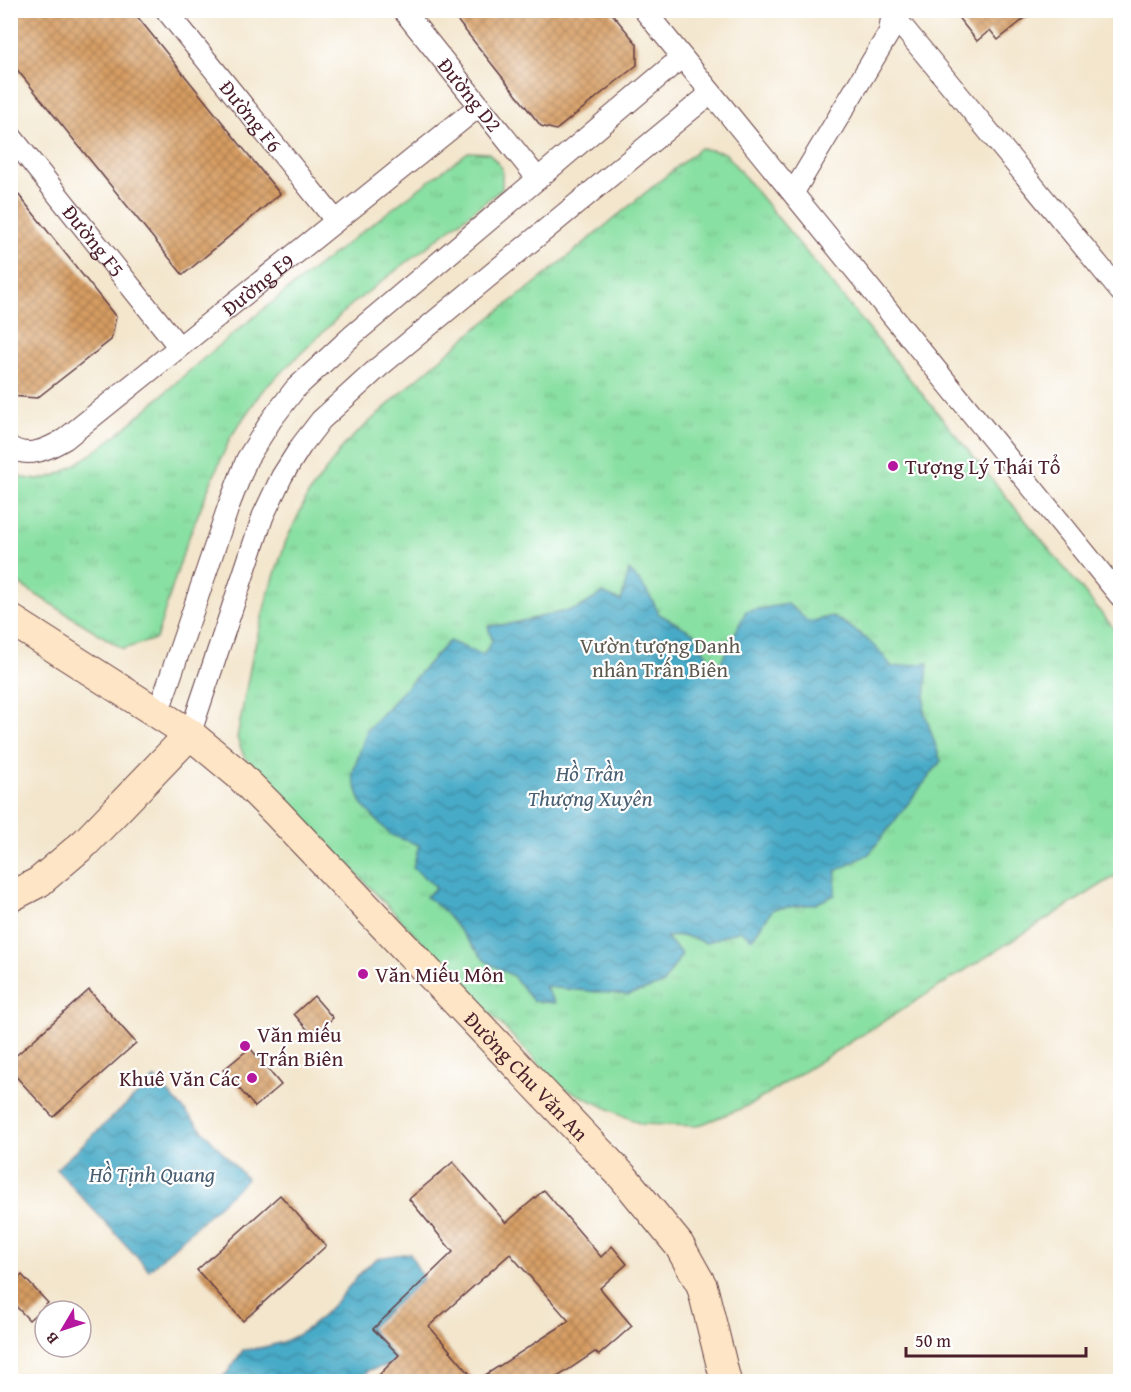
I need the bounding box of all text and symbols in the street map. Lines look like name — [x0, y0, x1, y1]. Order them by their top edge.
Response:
street label: Đường D2 — [431, 51, 510, 138]
street label: Đường F6 — [213, 73, 290, 159]
street label: Đường F5 — [56, 198, 133, 283]
street label: Đường E9 — [215, 245, 301, 323]
place label: Tượng Lý Thái Tổ — [905, 451, 1060, 482]
marker: Tượng Lý Thái Tổ — [886, 459, 900, 473]
park label: Vườn tượng Danh nhân Trấn Biên — [580, 630, 741, 685]
water label: Hồ Trần Thượng Xuyên — [527, 757, 653, 814]
place label: Văn Miếu Môn — [375, 959, 504, 990]
marker: Văn Miếu Môn — [356, 967, 370, 981]
street label: Đường Chu Văn An — [458, 1004, 596, 1148]
place label: Văn miếu Trấn Biên — [257, 1019, 343, 1074]
marker: Văn miếu Trấn Biên — [238, 1039, 252, 1053]
place label: Khuê Văn Các — [119, 1063, 240, 1094]
marker: Khuê Văn Các — [245, 1071, 259, 1085]
water label: Hồ Tịnh Quang — [88, 1158, 215, 1190]
north arrow — [33, 1299, 93, 1359]
scale bar — [906, 1320, 1086, 1358]
text: B — [39, 1327, 64, 1350]
text: 50 m — [915, 1327, 951, 1354]

